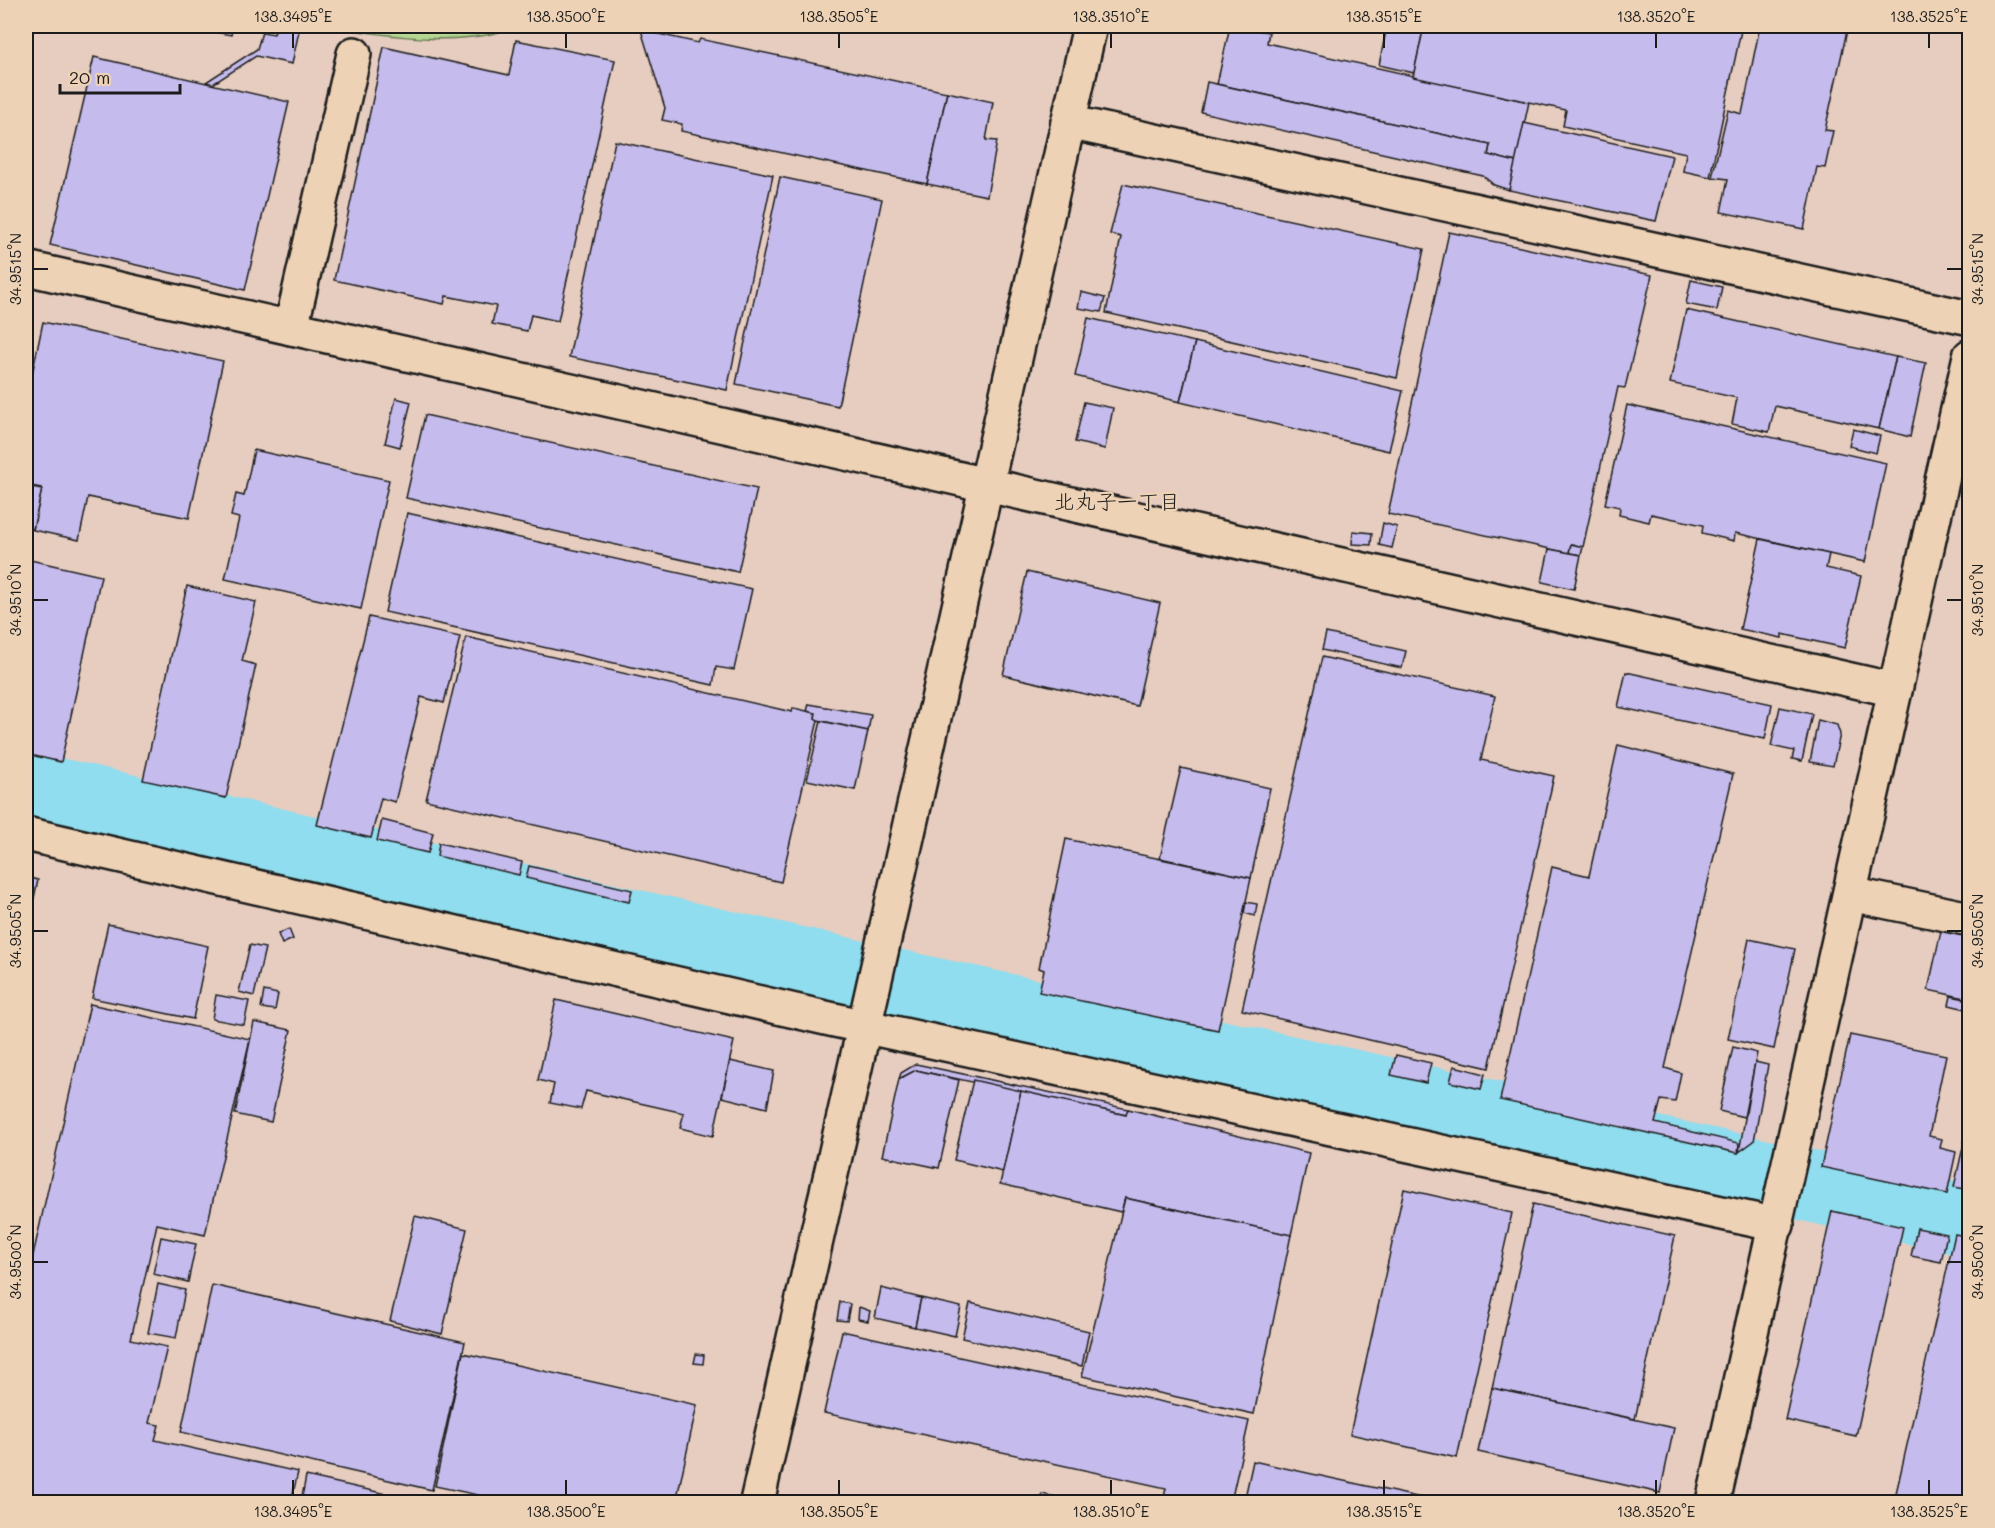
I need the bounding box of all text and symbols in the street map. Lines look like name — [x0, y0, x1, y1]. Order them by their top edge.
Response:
text: 138.3495°E — [254, 6, 333, 26]
text: 138.3500°E — [526, 6, 606, 26]
text: 138.3505°E — [800, 6, 879, 26]
text: 138.3510°E — [1073, 6, 1150, 26]
text: 138.3515°E — [1346, 6, 1423, 26]
text: 138.3520°E — [1617, 6, 1696, 26]
text: 138.3525°E — [1890, 6, 1968, 26]
scale bar — [60, 57, 180, 95]
text: 20 m — [69, 65, 110, 89]
text: 34.9515°N — [5, 233, 25, 305]
text: 34.9515°N — [1967, 233, 1987, 305]
district label: 北丸子一丁目 — [1054, 487, 1180, 514]
text: 34.9510°N — [5, 564, 25, 636]
text: 34.9510°N — [1967, 564, 1987, 636]
text: 34.9505°N — [5, 894, 25, 968]
text: 34.9505°N — [1967, 894, 1987, 968]
text: 34.9500°N — [5, 1224, 25, 1300]
text: 34.9500°N — [1967, 1224, 1987, 1300]
text: 138.3495°E — [254, 1501, 333, 1521]
text: 138.3500°E — [526, 1501, 606, 1521]
text: 138.3505°E — [800, 1501, 879, 1521]
text: 138.3510°E — [1073, 1501, 1150, 1521]
text: 138.3515°E — [1346, 1501, 1423, 1521]
text: 138.3520°E — [1617, 1501, 1696, 1521]
text: 138.3525°E — [1890, 1501, 1968, 1521]

